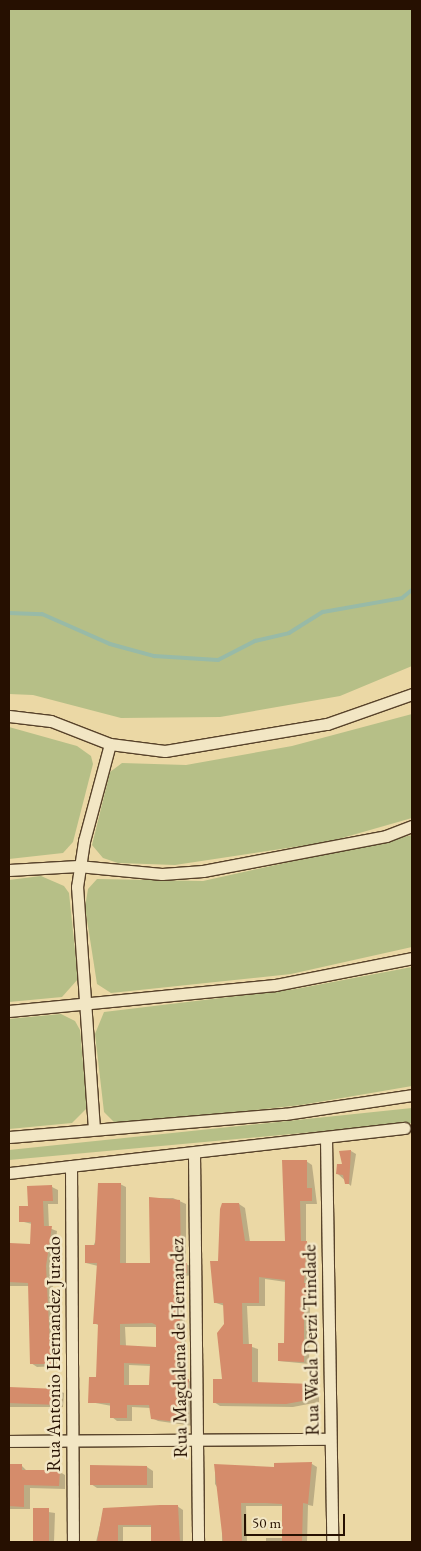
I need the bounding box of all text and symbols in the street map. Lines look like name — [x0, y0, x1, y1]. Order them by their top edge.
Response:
street label: Rua Antonio Hernandez Jurado — [43, 1236, 65, 1472]
street label: Rua Magdalena de Hernandez — [166, 1238, 192, 1458]
street label: Rua Wacla Derzi Trindade — [298, 1244, 324, 1436]
scale bar — [246, 1504, 347, 1536]
text: 50 m — [252, 1513, 281, 1532]

